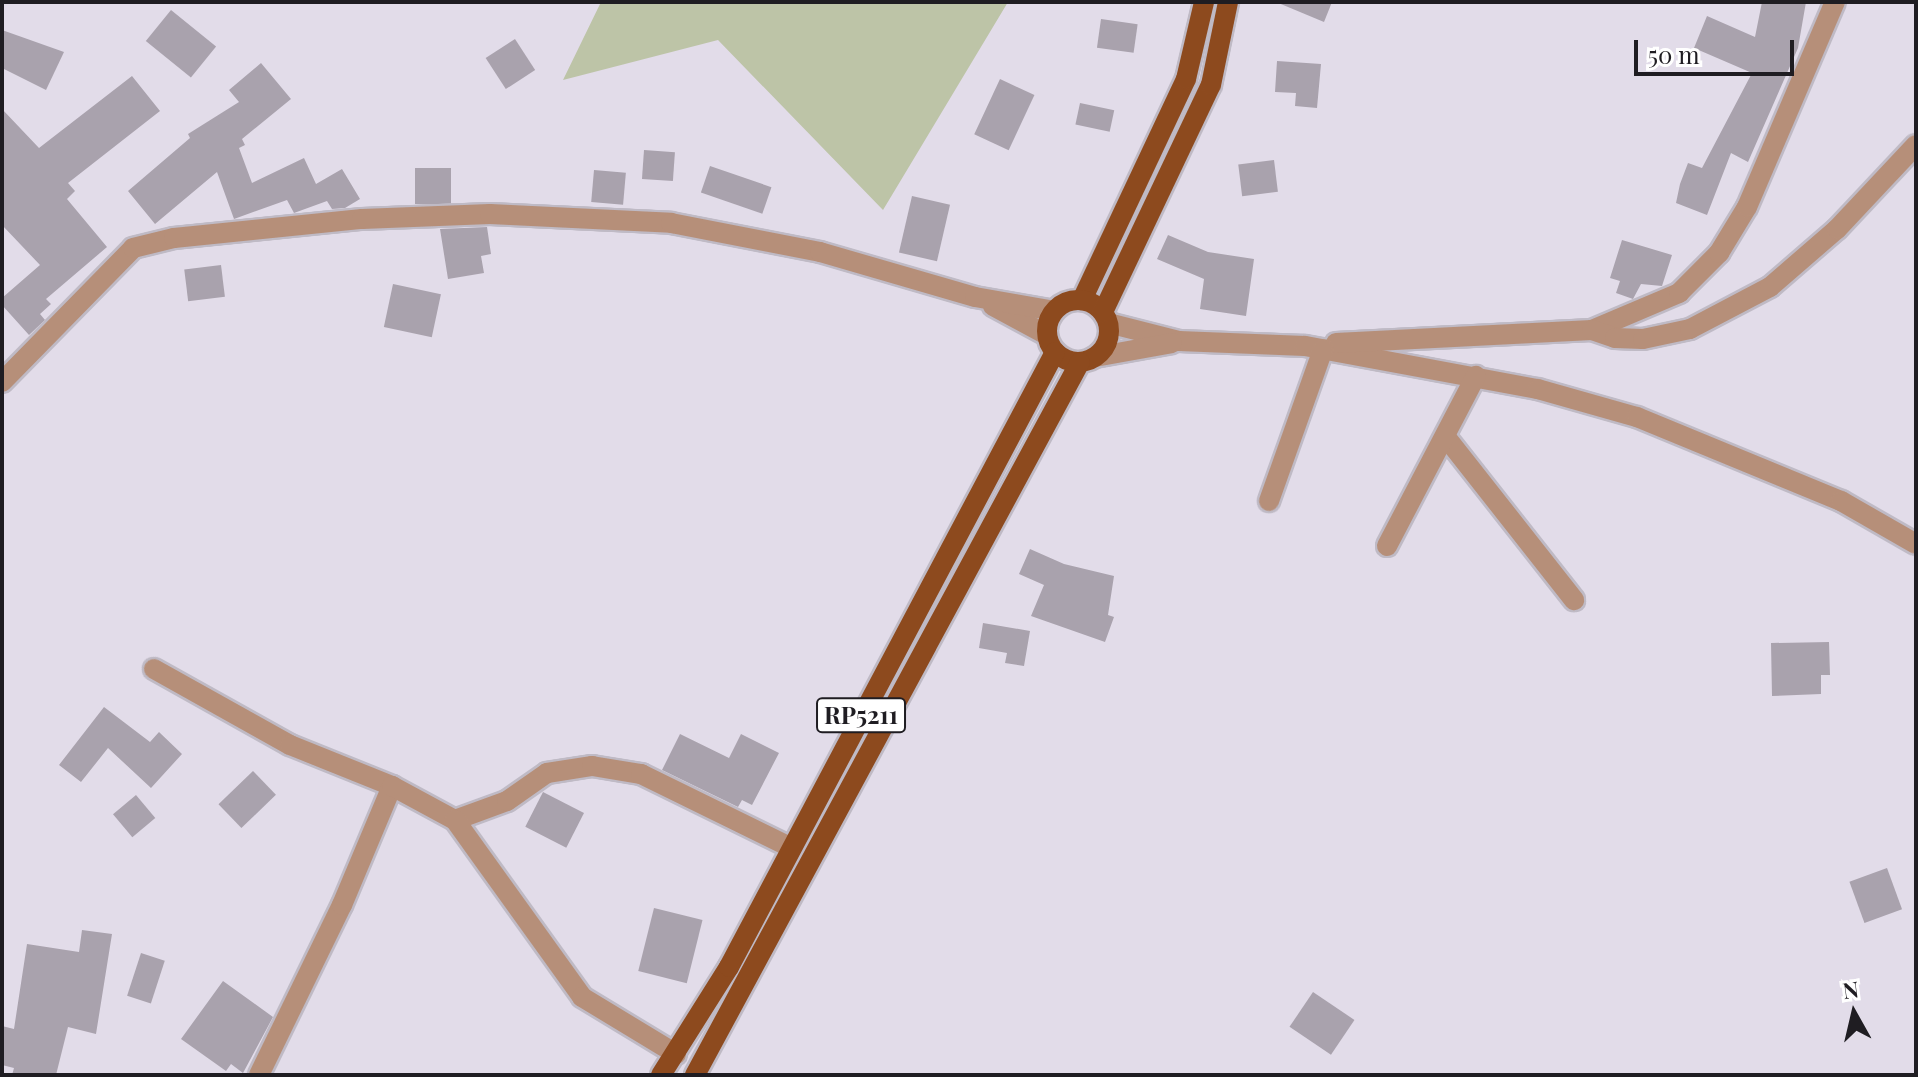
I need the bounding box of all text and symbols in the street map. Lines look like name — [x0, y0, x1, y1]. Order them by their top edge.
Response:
scale bar — [1638, 24, 1798, 74]
text: 50 m — [1648, 38, 1700, 70]
road number: RP5211 — [815, 695, 907, 735]
north arrow — [1814, 973, 1894, 1053]
text: N — [1841, 973, 1861, 1005]

